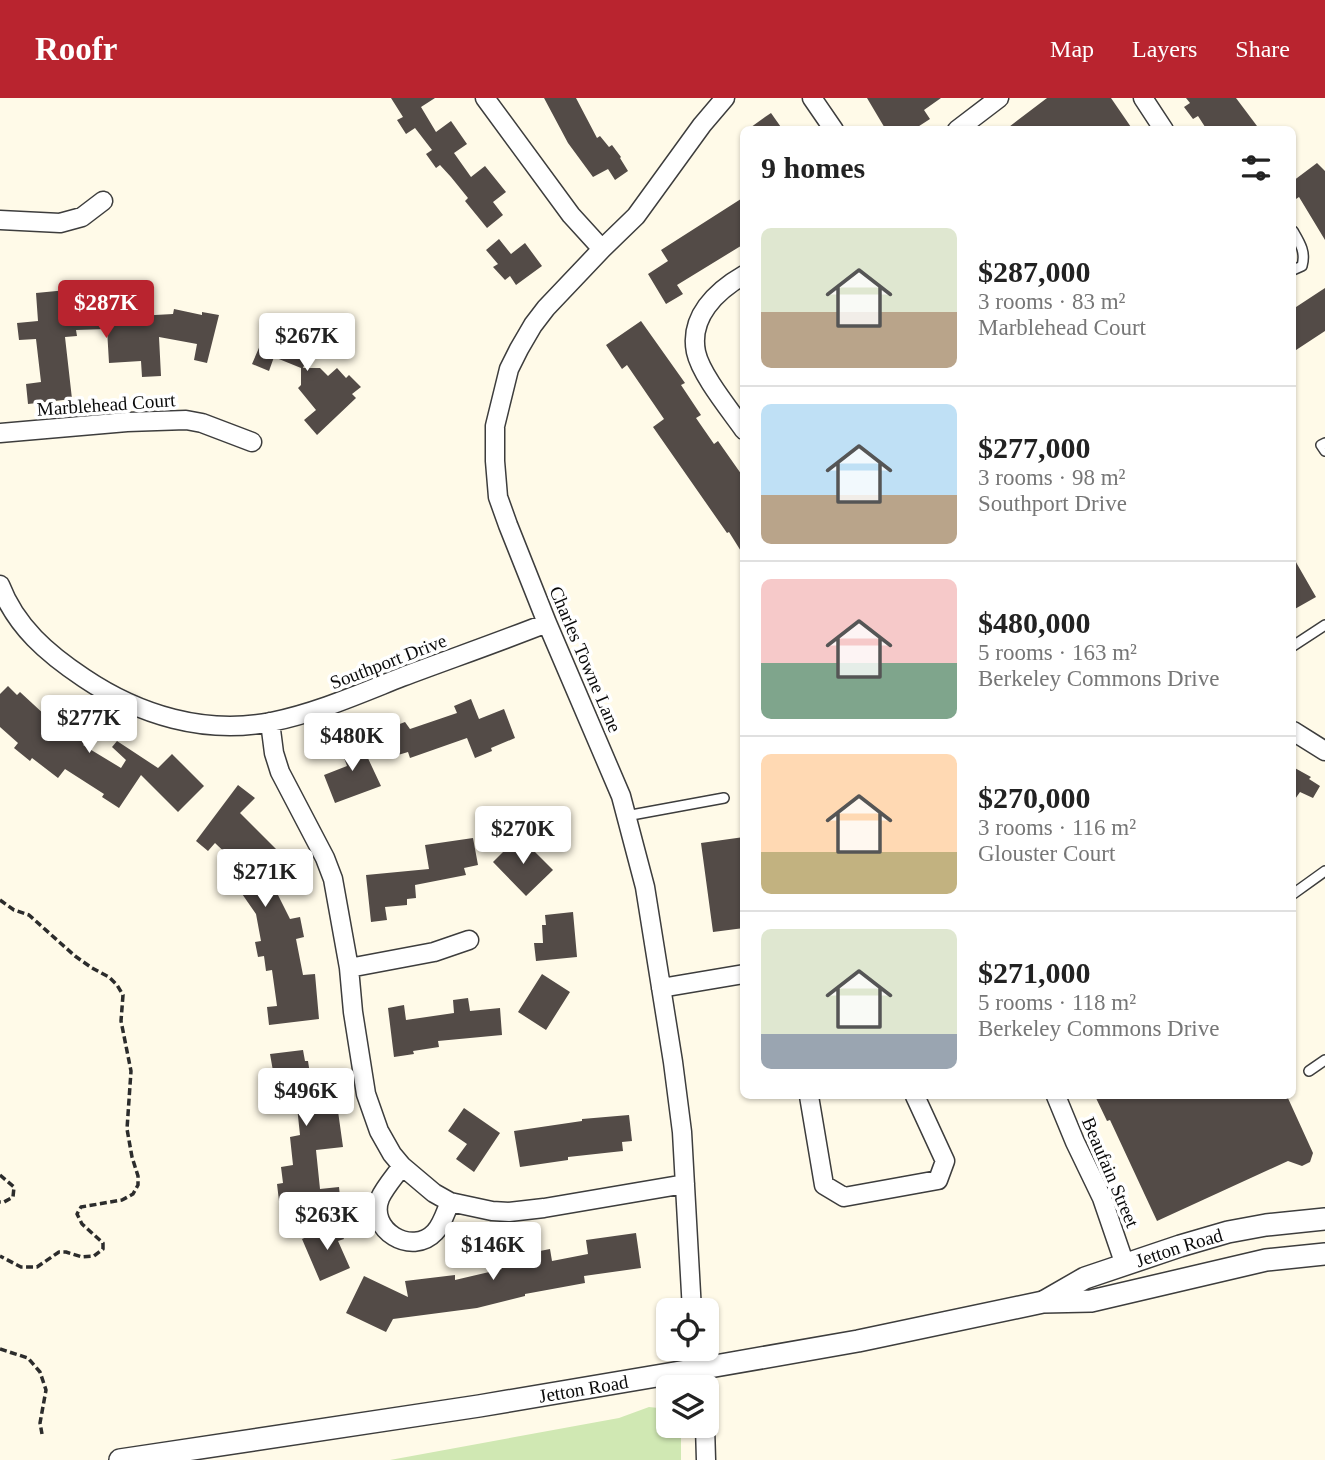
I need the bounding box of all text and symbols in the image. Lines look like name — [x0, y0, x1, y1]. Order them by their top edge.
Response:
text: Roofr — [35, 31, 117, 67]
text: Map — [1050, 36, 1094, 62]
text: Layers — [1132, 36, 1197, 62]
text: Share — [1235, 36, 1290, 62]
icon: filters — [1237, 149, 1275, 187]
text: 9 homes — [761, 151, 865, 184]
text: $287,000 — [978, 255, 1091, 288]
icon: home — [817, 256, 901, 340]
pin: $287K — [57, 280, 155, 340]
text: 3 rooms · 83 m² — [978, 289, 1125, 314]
text: $287K — [74, 290, 138, 315]
pin: $267K — [258, 314, 356, 373]
text: Marblehead Court — [978, 315, 1146, 340]
text: $267K — [275, 323, 339, 348]
street label: Marblehead Court — [36, 389, 177, 420]
text: $277,000 — [978, 431, 1091, 464]
icon: home — [817, 432, 901, 516]
text: 3 rooms · 98 m² — [978, 465, 1125, 490]
text: Southport Drive — [978, 491, 1127, 516]
street label: Charles Towne Lane — [545, 583, 626, 735]
text: $480,000 — [978, 606, 1091, 639]
icon: home — [817, 607, 901, 691]
street label: Southport Drive — [327, 630, 449, 693]
text: 5 rooms · 163 m² — [978, 640, 1137, 665]
text: Berkeley Commons Drive — [978, 666, 1219, 691]
pin: $277K — [40, 696, 138, 755]
text: $277K — [57, 705, 121, 730]
pin: $480K — [303, 714, 401, 773]
text: $480K — [320, 723, 384, 748]
text: $270,000 — [978, 781, 1091, 814]
icon: home — [817, 782, 901, 866]
pin: $270K — [474, 806, 572, 866]
text: 3 rooms · 116 m² — [978, 815, 1136, 840]
text: $270K — [491, 816, 555, 841]
text: Glouster Court — [978, 841, 1115, 866]
pin: $271K — [216, 850, 314, 909]
text: $271K — [233, 859, 297, 884]
text: $271,000 — [978, 956, 1091, 989]
icon: home — [817, 957, 901, 1041]
text: 5 rooms · 118 m² — [978, 990, 1136, 1015]
text: Berkeley Commons Drive — [978, 1016, 1219, 1041]
pin: $496K — [257, 1068, 355, 1128]
text: $496K — [274, 1078, 338, 1103]
street label: Beaufain Street — [1078, 1114, 1143, 1231]
pin: $263K — [278, 1192, 376, 1252]
text: $263K — [295, 1202, 359, 1227]
pin: $146K — [444, 1222, 542, 1282]
street label: Jetton Road — [1133, 1224, 1226, 1271]
text: $146K — [461, 1232, 525, 1257]
map controls — [656, 1298, 719, 1438]
button: locate — [656, 1298, 719, 1361]
street label: Jetton Road — [537, 1371, 630, 1407]
button: layers — [656, 1375, 719, 1438]

